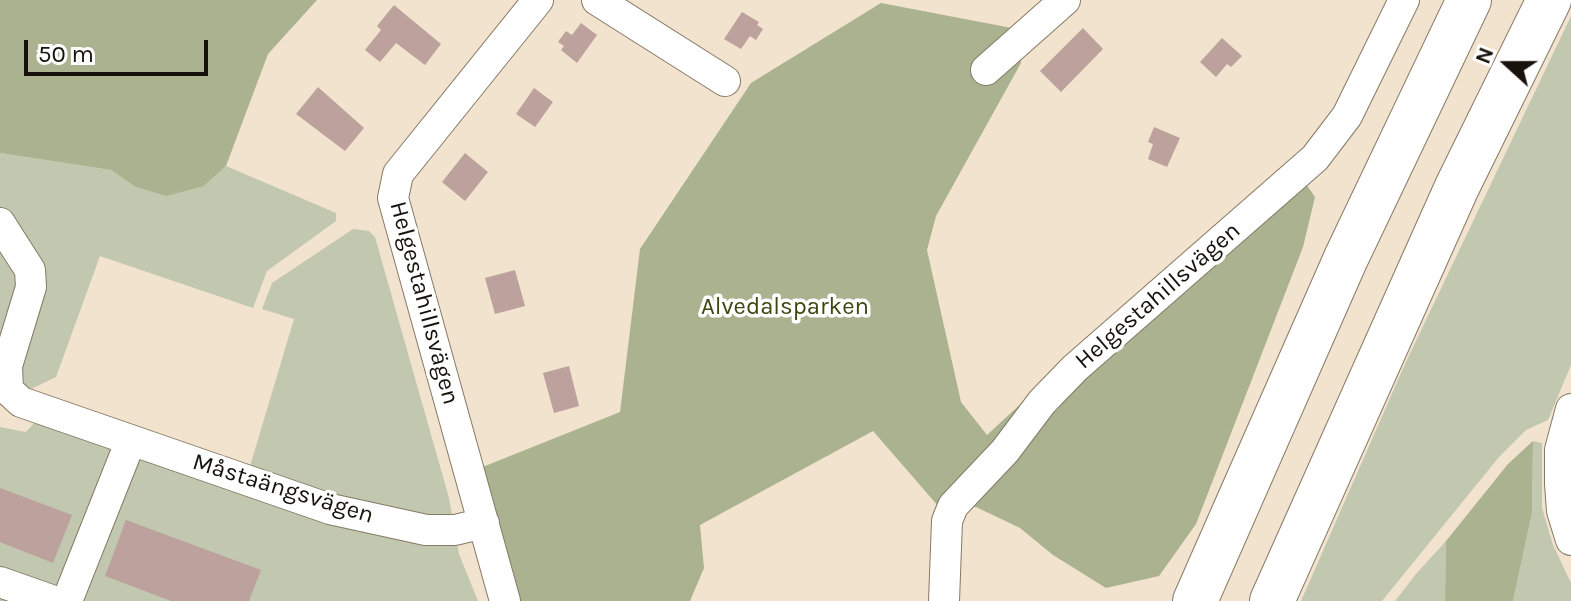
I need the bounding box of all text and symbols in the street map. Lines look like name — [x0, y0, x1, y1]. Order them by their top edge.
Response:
scale bar — [28, 24, 212, 74]
north arrow — [1467, 24, 1547, 104]
text: 50 m — [38, 40, 94, 68]
text: N — [1470, 43, 1500, 67]
street label: Helgestahillsvägen — [383, 198, 465, 408]
street label: Helgestahillsvägen — [1070, 217, 1246, 375]
park label: Alvedalsparken — [701, 293, 869, 321]
street label: Måstaängsvägen — [189, 448, 377, 530]

